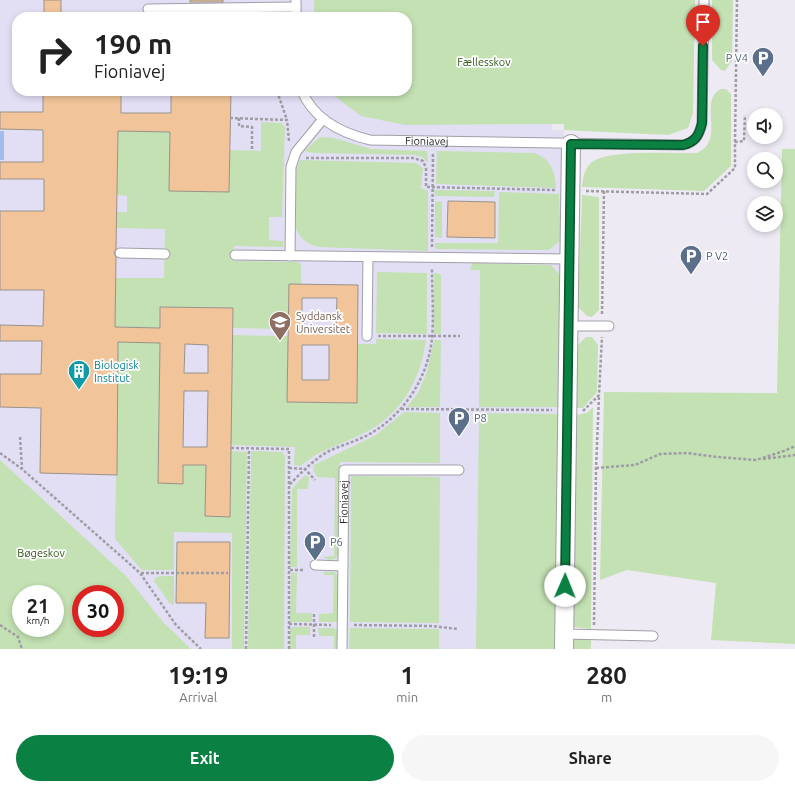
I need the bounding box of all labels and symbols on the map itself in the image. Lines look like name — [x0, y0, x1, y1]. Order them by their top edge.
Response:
pin — [686, 5, 720, 46]
parking icon: P V4 — [750, 45, 776, 78]
place label: P V4 — [726, 52, 748, 64]
park label: Fællesskov — [457, 56, 511, 68]
street label: Fioniavej — [405, 135, 449, 147]
parking icon: P V2 — [678, 243, 704, 276]
place label: P V2 — [706, 250, 728, 262]
school or university icon: Syddansk Universitet — [267, 309, 293, 342]
place label: Syddansk Universitet — [296, 310, 351, 335]
building icon: Biologisk Institut — [66, 358, 92, 391]
place label: Biologisk Institut — [94, 359, 139, 384]
parking icon: P8 — [446, 405, 472, 438]
place label: P8 — [474, 412, 487, 424]
street label: Fioniavej — [337, 480, 350, 524]
parking icon: P6 — [302, 529, 328, 562]
place label: P6 — [330, 536, 343, 548]
park label: Bøgeskov — [17, 547, 65, 559]
position arrow — [544, 565, 586, 607]
speed limit sign: 30 — [72, 585, 124, 637]

